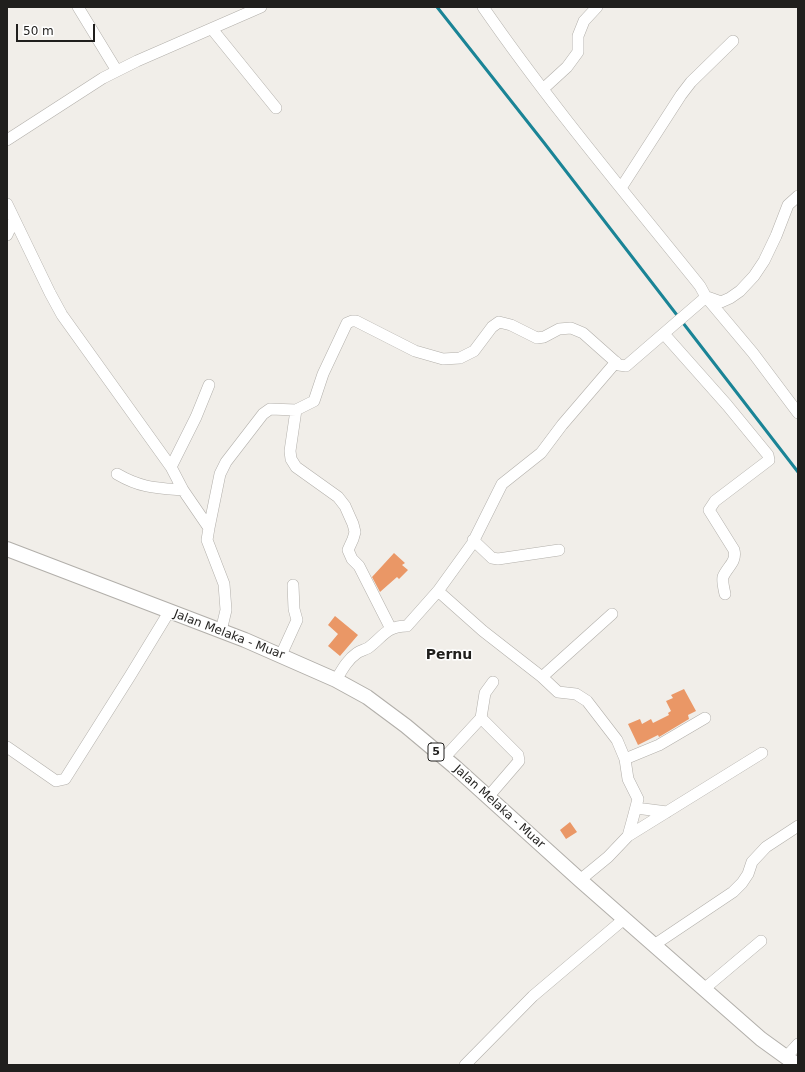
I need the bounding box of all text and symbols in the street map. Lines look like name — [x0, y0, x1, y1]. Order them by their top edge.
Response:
scale bar — [18, 16, 97, 42]
text: 50 m — [23, 24, 54, 38]
street label: Jalan Melaka - Muar — [171, 607, 287, 663]
district label: Pernu — [426, 647, 472, 663]
road number: 5 — [428, 743, 444, 761]
street label: Jalan Melaka - Muar — [450, 762, 548, 852]

